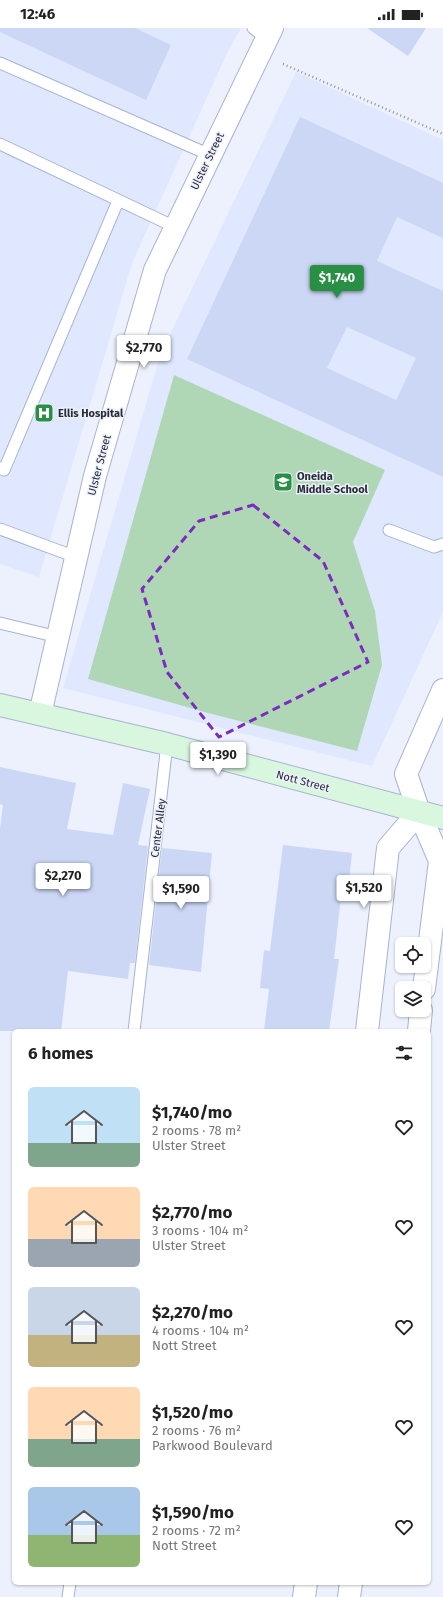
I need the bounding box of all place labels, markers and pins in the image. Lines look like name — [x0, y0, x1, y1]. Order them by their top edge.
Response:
pin: $1,740 — [304, 265, 370, 299]
pin: $2,770 — [111, 335, 177, 369]
hospital icon: Ellis Hospital — [33, 402, 55, 424]
place label: Ellis Hospital — [58, 407, 124, 420]
place label: Oneida Middle School — [297, 470, 369, 496]
school or university icon: Oneida Middle School — [272, 471, 294, 493]
pin: $1,390 — [185, 742, 251, 776]
pin: $2,270 — [30, 863, 96, 897]
pin: $1,520 — [331, 875, 397, 909]
pin: $1,590 — [148, 876, 214, 910]

